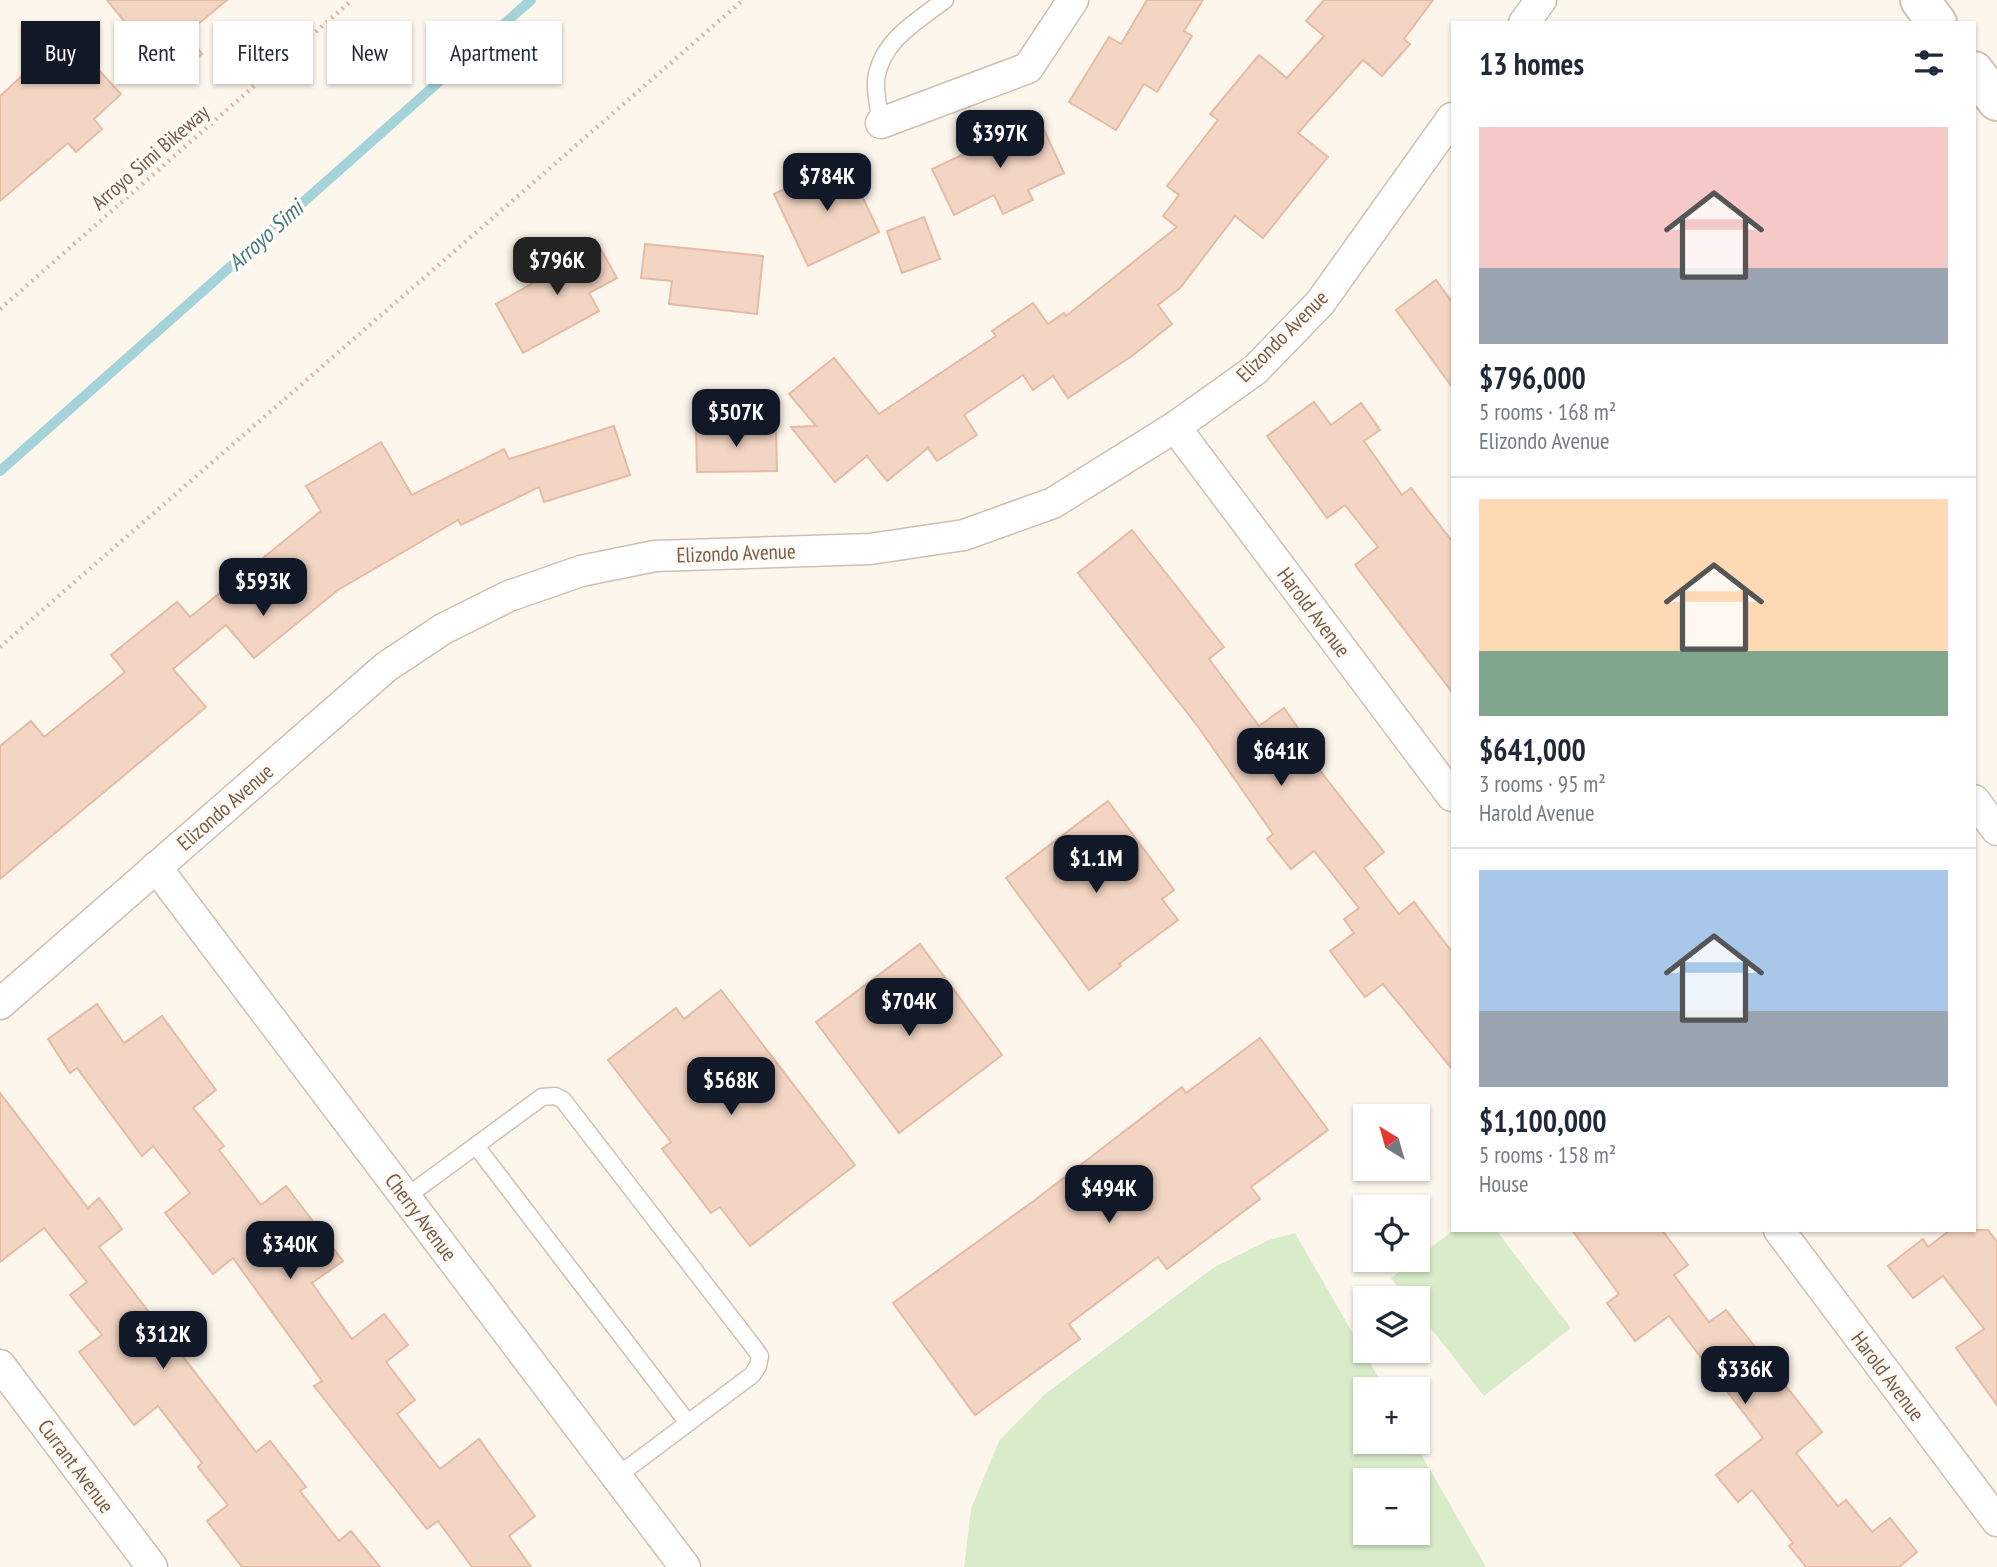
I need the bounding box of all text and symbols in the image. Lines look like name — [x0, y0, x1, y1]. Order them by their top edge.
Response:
chip: Buy — [21, 21, 100, 84]
chip: Rent — [114, 21, 199, 84]
chip: Filters — [213, 21, 313, 84]
chip: New — [327, 21, 412, 84]
chip: Apartment — [426, 21, 562, 84]
text: 13 homes — [1479, 44, 1584, 83]
icon: filters — [1910, 44, 1948, 82]
street label: Arroyo Simi Bikeway — [85, 98, 215, 216]
pin: $397K — [951, 110, 1049, 170]
text: $397K — [972, 118, 1028, 147]
pin: $784K — [778, 154, 876, 213]
text: $784K — [799, 161, 855, 190]
icon: home — [1651, 172, 1777, 298]
water label: Arroyo Simi — [221, 192, 311, 276]
pin: $796K — [508, 238, 606, 297]
text: $796K — [529, 245, 585, 274]
street label: Elizondo Avenue — [1230, 284, 1334, 388]
text: $796,000 — [1479, 358, 1586, 397]
pin: $507K — [687, 390, 785, 449]
text: $507K — [708, 397, 764, 426]
text: 5 rooms · 168 m² — [1479, 397, 1616, 426]
text: Elizondo Avenue — [1479, 426, 1610, 455]
street label: Elizondo Avenue — [676, 537, 796, 569]
icon: home — [1651, 544, 1777, 670]
pin: $593K — [214, 558, 312, 618]
street label: Harold Avenue — [1271, 562, 1357, 662]
text: $593K — [235, 566, 291, 595]
pin: $641K — [1232, 728, 1330, 788]
text: $641,000 — [1479, 730, 1586, 769]
text: $641K — [1253, 736, 1309, 765]
street label: Elizondo Avenue — [171, 758, 279, 856]
text: 3 rooms · 95 m² — [1479, 769, 1606, 798]
text: Harold Avenue — [1479, 798, 1595, 827]
pin: $1.1M — [1047, 836, 1145, 895]
text: $1.1M — [1069, 843, 1123, 872]
icon: home — [1651, 915, 1777, 1041]
pin: $704K — [860, 978, 958, 1038]
text: $704K — [881, 986, 937, 1015]
pin: $568K — [682, 1058, 780, 1117]
text: $568K — [703, 1065, 759, 1094]
text: $1,100,000 — [1479, 1101, 1607, 1140]
north arrow — [1353, 1104, 1430, 1181]
map controls — [1353, 1104, 1430, 1545]
text: 5 rooms · 158 m² — [1479, 1140, 1616, 1169]
pin: $494K — [1060, 1166, 1158, 1225]
street label: Cherry Avenue — [379, 1168, 463, 1266]
text: House — [1479, 1169, 1529, 1198]
text: $494K — [1081, 1173, 1137, 1202]
button: locate — [1353, 1195, 1430, 1272]
pin: $340K — [241, 1222, 339, 1281]
text: $340K — [262, 1229, 318, 1258]
button: layers — [1353, 1286, 1430, 1363]
pin: $312K — [114, 1312, 212, 1371]
text: $312K — [135, 1319, 191, 1348]
street label: Harold Avenue — [1845, 1326, 1931, 1426]
pin: $336K — [1696, 1346, 1794, 1406]
text: $336K — [1717, 1354, 1773, 1383]
button: + — [1353, 1377, 1430, 1454]
street label: Currant Avenue — [32, 1414, 120, 1518]
button: − — [1353, 1468, 1430, 1545]

